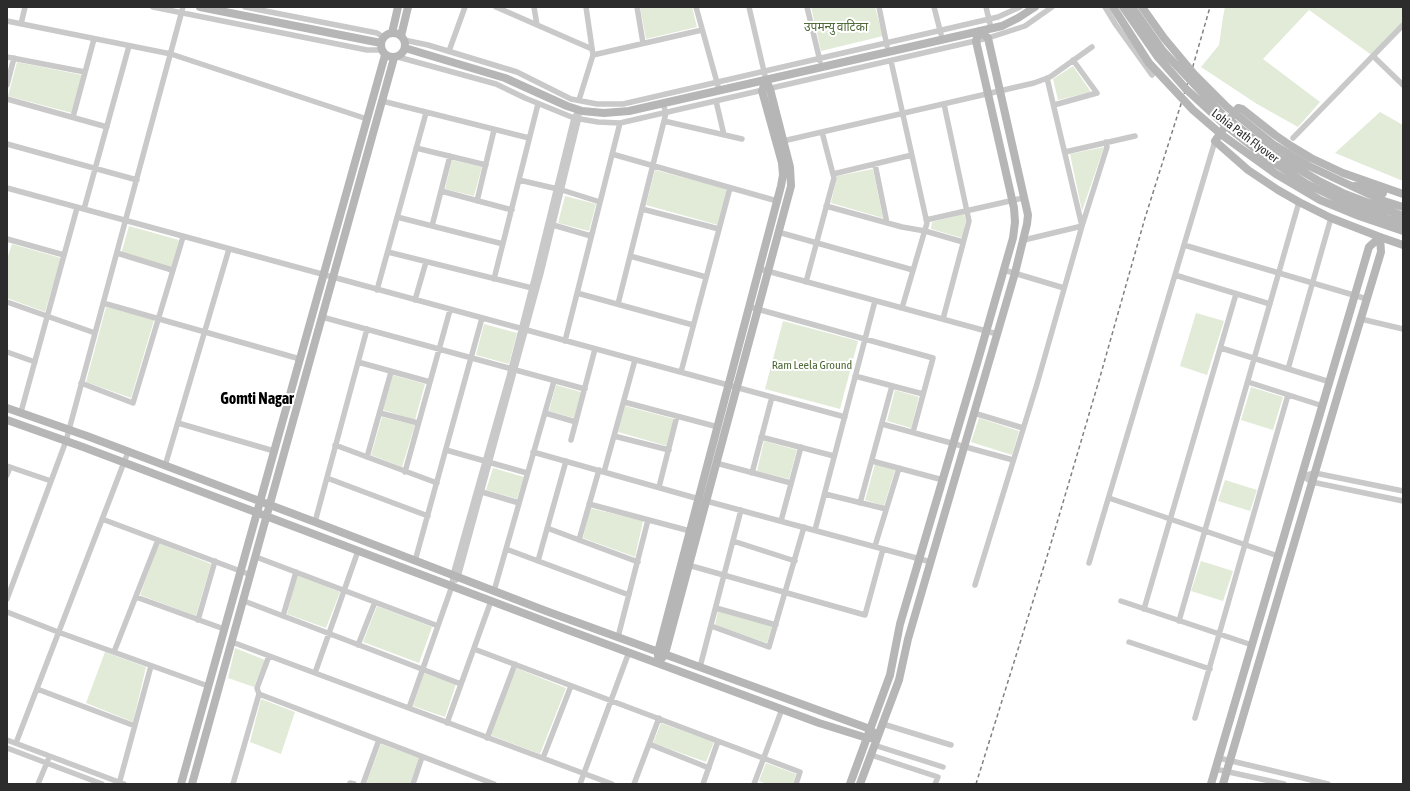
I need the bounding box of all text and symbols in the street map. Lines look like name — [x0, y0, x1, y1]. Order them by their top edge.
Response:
park label: उपमन्यु वाटिका — [804, 20, 868, 34]
street label: Lohia Path Flyover — [1209, 106, 1281, 166]
park label: Ram Leela Ground — [772, 358, 852, 372]
district label: Gomti Nagar — [220, 389, 294, 409]

